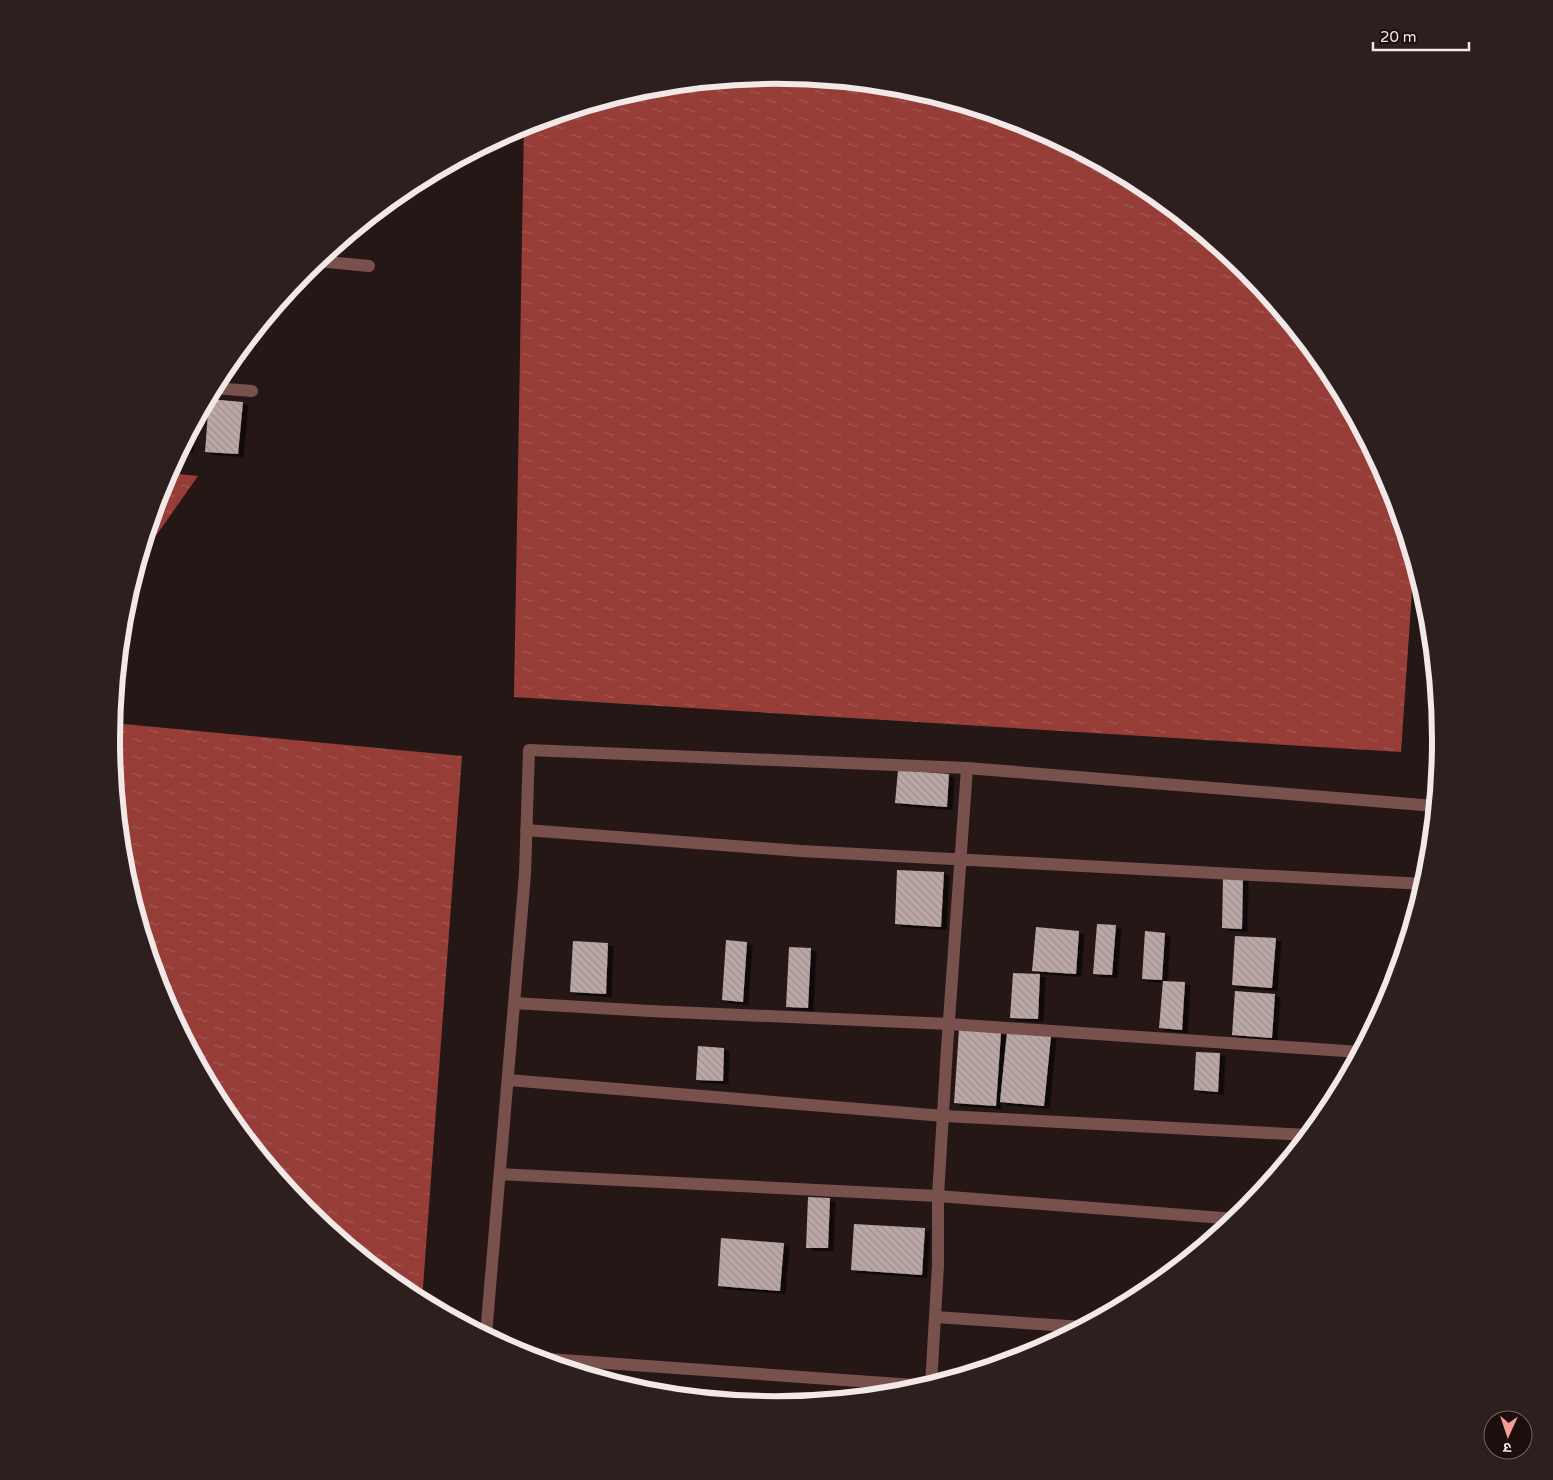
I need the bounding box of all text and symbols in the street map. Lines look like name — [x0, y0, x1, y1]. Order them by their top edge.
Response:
scale bar — [1373, 20, 1469, 52]
text: 20 m — [1380, 28, 1417, 46]
north arrow — [1483, 1410, 1533, 1460]
text: उ — [1502, 1439, 1512, 1456]

